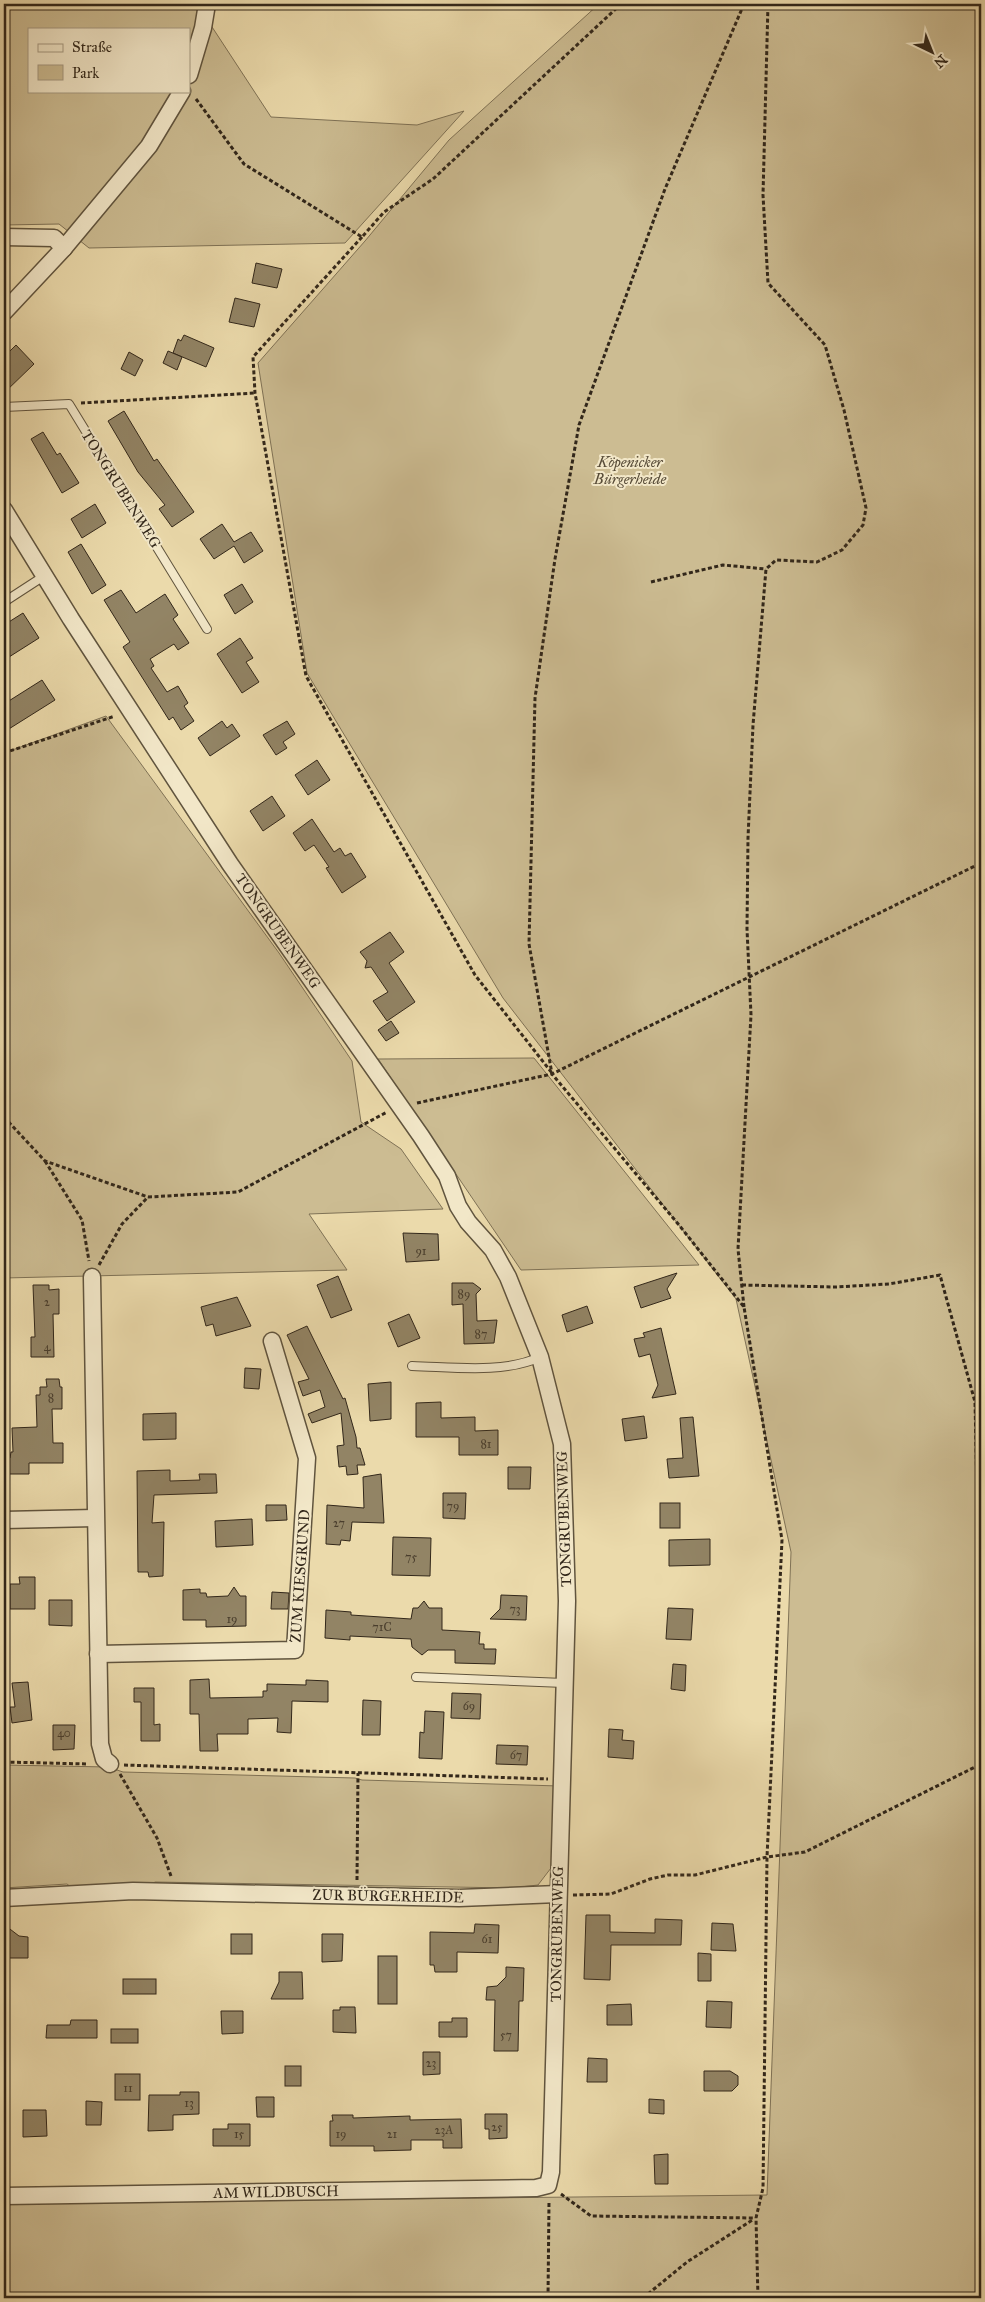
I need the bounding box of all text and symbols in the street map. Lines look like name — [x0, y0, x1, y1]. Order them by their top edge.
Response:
legend — [28, 28, 190, 92]
north arrow — [908, 28, 958, 78]
text: Straße — [72, 38, 112, 56]
text: N — [930, 51, 951, 71]
text: Park — [72, 64, 99, 82]
street label: TONGRUBENWEG — [77, 427, 165, 552]
park label: Köpenicker Bürgerheide — [593, 453, 667, 488]
street label: TONGRUBENWEG — [232, 870, 324, 992]
house number: 91 — [415, 1244, 427, 1258]
house number: 89 — [458, 1287, 470, 1301]
house number: 2 — [44, 1295, 50, 1309]
house number: 87 — [475, 1327, 487, 1341]
house number: 4 — [44, 1340, 51, 1354]
house number: 8 — [48, 1391, 54, 1405]
house number: 81 — [480, 1437, 492, 1451]
street label: TONGRUBENWEG — [553, 1451, 575, 1587]
house number: 79 — [447, 1499, 459, 1513]
street label: ZUM KIESGRUND — [286, 1509, 314, 1643]
house number: 27 — [333, 1516, 345, 1530]
house number: 75 — [405, 1550, 417, 1564]
house number: 73 — [509, 1602, 521, 1616]
house number: 19 — [226, 1612, 238, 1626]
house number: 71C — [372, 1620, 392, 1634]
house number: 69 — [463, 1699, 475, 1713]
house number: 40 — [57, 1726, 71, 1740]
house number: 67 — [510, 1748, 522, 1762]
street label: TONGRUBENWEG — [547, 1866, 567, 2002]
street label: ZUR BÜRGERHEIDE — [312, 1885, 464, 1906]
house number: 61 — [482, 1932, 493, 1946]
house number: 57 — [500, 2028, 512, 2042]
house number: 23 — [426, 2056, 437, 2070]
house number: 11 — [123, 2081, 133, 2095]
house number: 13 — [184, 2096, 194, 2110]
house number: 25 — [491, 2120, 503, 2134]
house number: 23A — [435, 2123, 453, 2137]
house number: 15 — [234, 2127, 245, 2141]
house number: 19 — [335, 2127, 347, 2141]
house number: 21 — [387, 2127, 398, 2141]
street label: AM WILDBUSCH — [212, 2182, 339, 2202]

